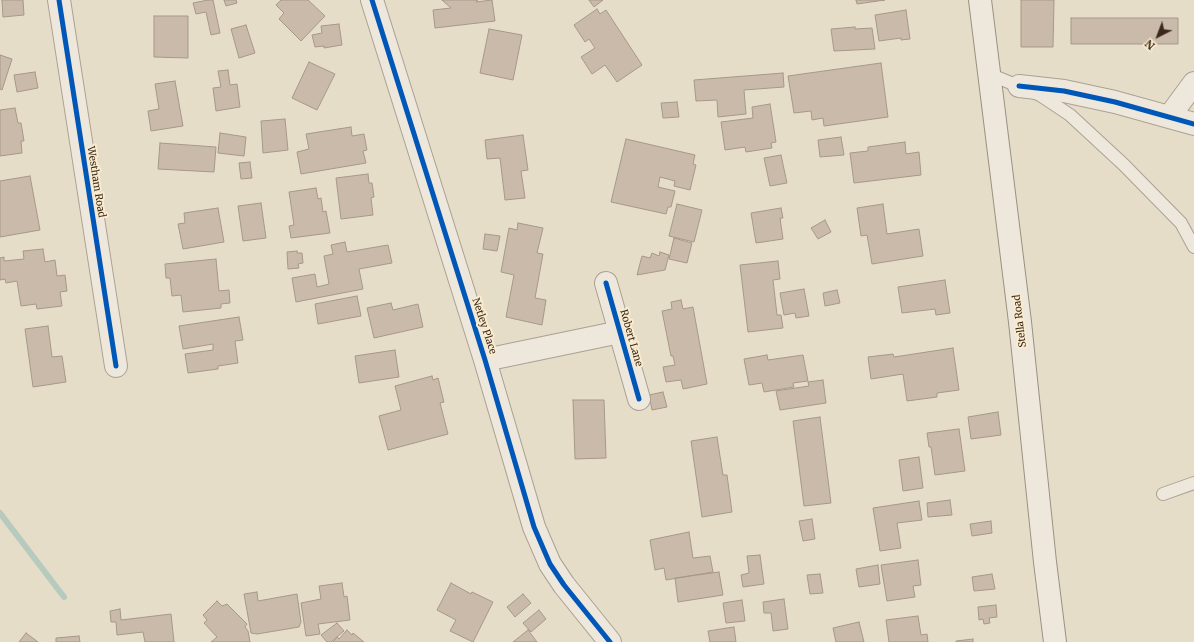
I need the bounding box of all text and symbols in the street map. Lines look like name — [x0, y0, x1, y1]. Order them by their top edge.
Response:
north arrow — [1138, 16, 1178, 56]
text: N — [1142, 37, 1158, 53]
street label: Westham Road — [84, 145, 108, 219]
street label: Stella Road — [1011, 294, 1029, 348]
street label: Netley Place — [469, 296, 499, 356]
street label: Robert Lane — [617, 308, 645, 368]

